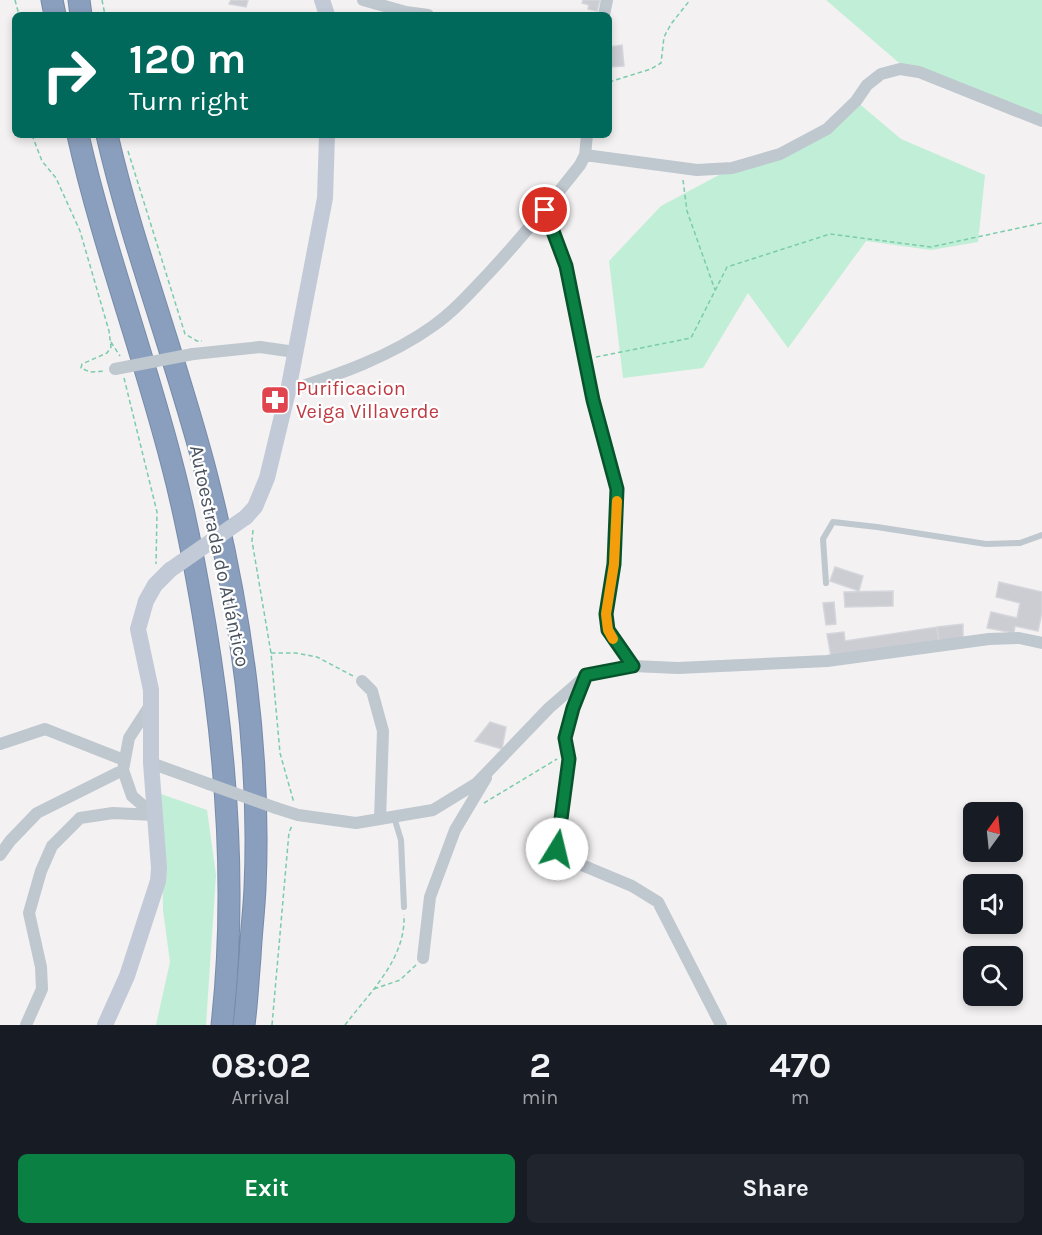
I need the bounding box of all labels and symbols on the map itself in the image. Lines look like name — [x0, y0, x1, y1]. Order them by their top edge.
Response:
pin — [519, 184, 570, 235]
place label: Purificacion Veiga Villaverde — [296, 377, 439, 423]
pharmacy icon: Purificacion Veiga Villaverde — [259, 384, 291, 416]
street label: Autoestrada do Atlántico — [185, 443, 254, 669]
north arrow — [963, 802, 1023, 862]
position arrow — [525, 817, 589, 881]

